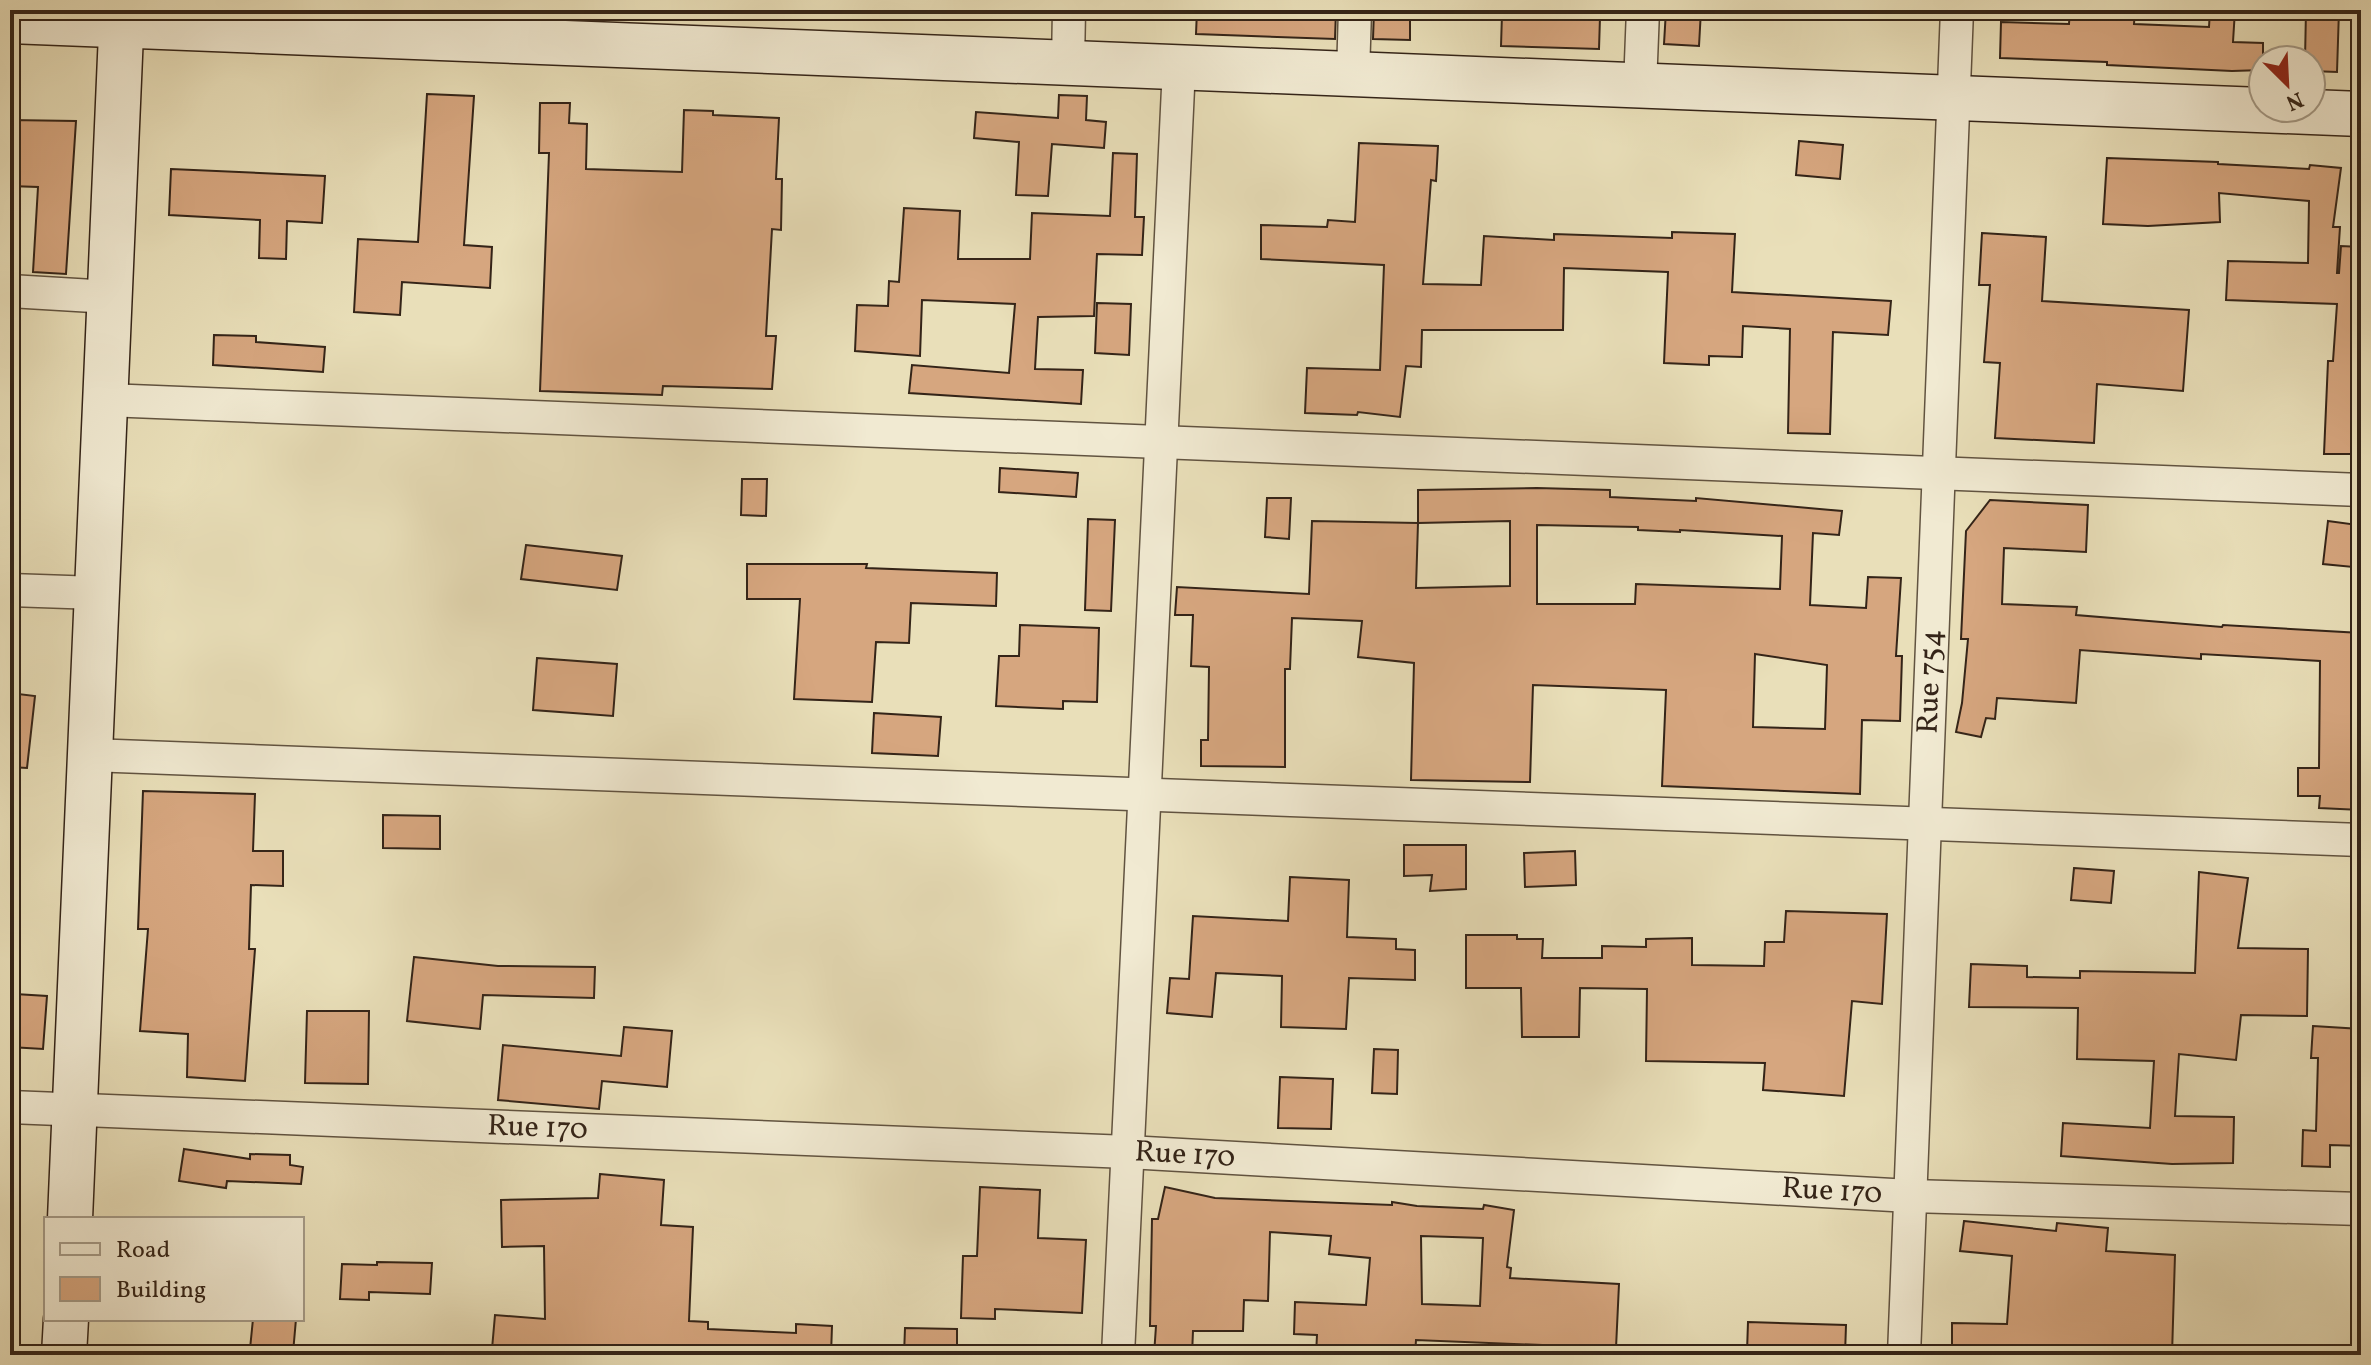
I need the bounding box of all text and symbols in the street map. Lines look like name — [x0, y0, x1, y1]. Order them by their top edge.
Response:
north arrow — [2247, 44, 2327, 124]
text: N — [2280, 83, 2308, 117]
street label: Rue 754 — [1907, 628, 1954, 735]
street label: Rue 170 — [486, 1105, 589, 1151]
street label: Rue 170 — [1134, 1131, 1236, 1179]
street label: Rue 170 — [1781, 1168, 1883, 1215]
legend — [44, 1217, 304, 1321]
text: Road — [116, 1234, 170, 1268]
text: Building — [116, 1274, 206, 1308]

